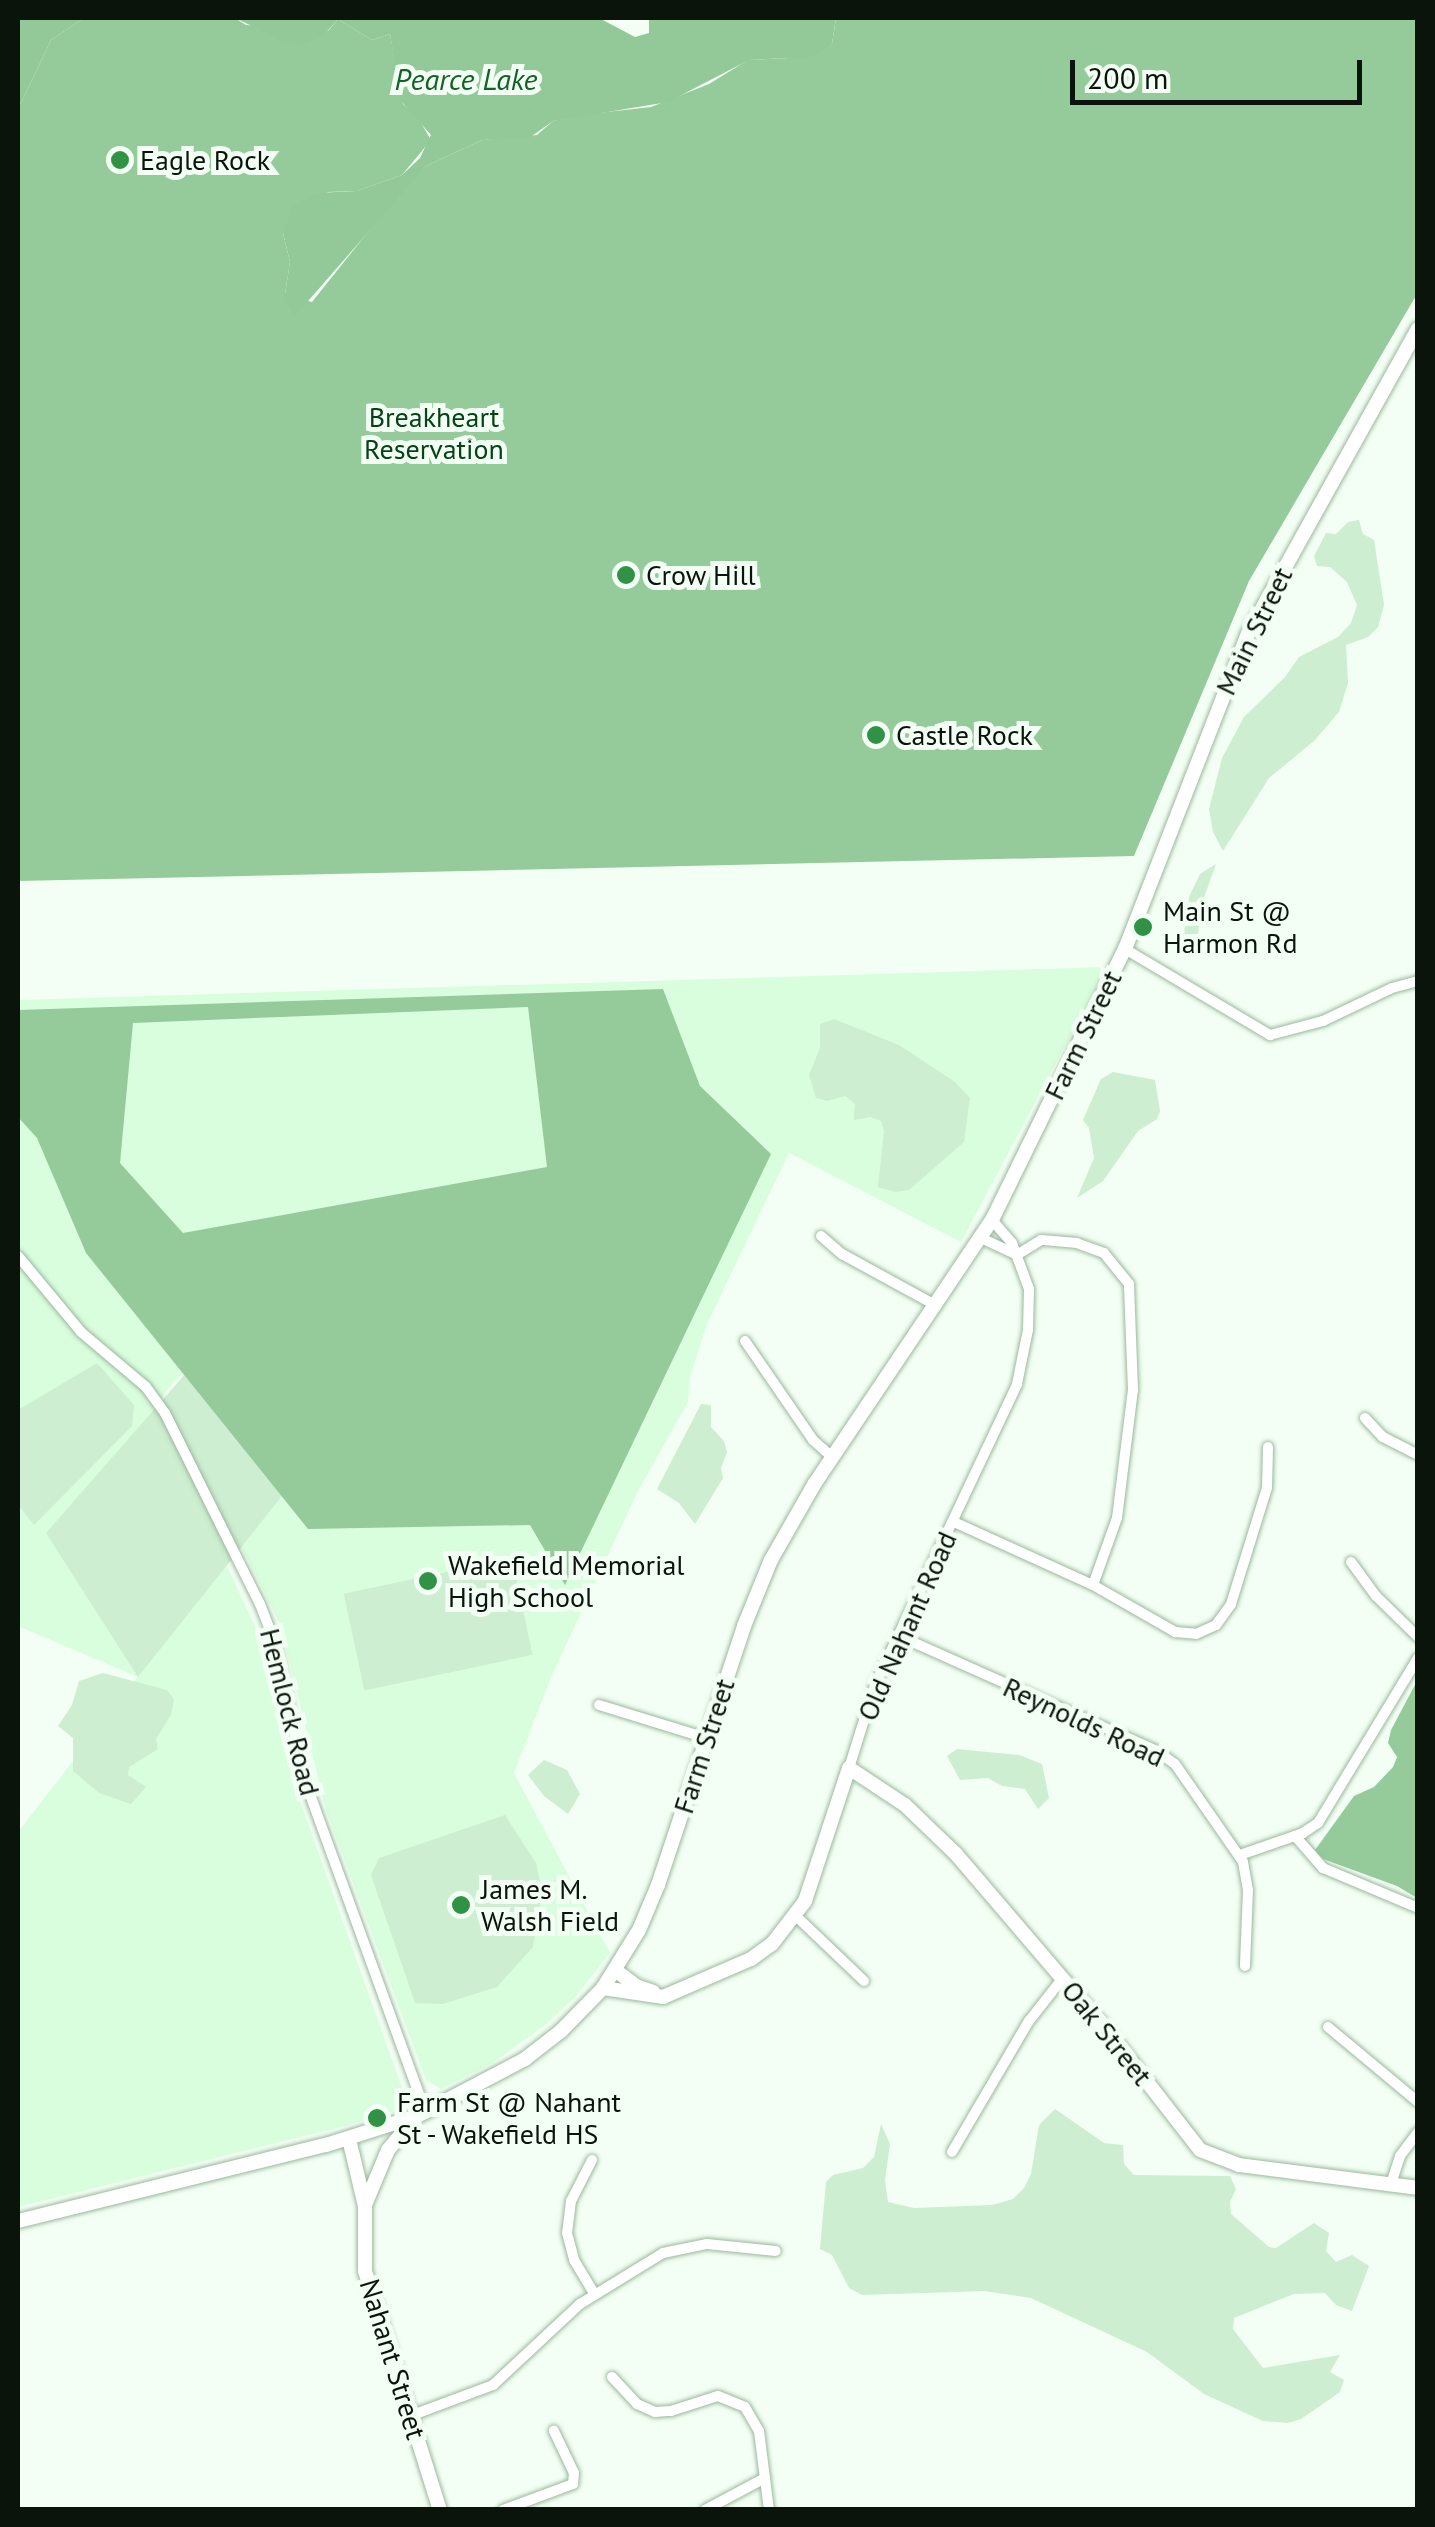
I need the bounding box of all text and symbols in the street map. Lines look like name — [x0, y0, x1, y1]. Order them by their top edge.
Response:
scale bar — [1075, 40, 1368, 102]
text: 200 m — [1087, 58, 1168, 97]
water label: Pearce Lake — [395, 61, 537, 97]
place label: Eagle Rock — [140, 143, 270, 177]
marker: Eagle Rock — [109, 149, 131, 171]
park label: Breakheart Reservation — [364, 400, 504, 466]
place label: Crow Hill — [646, 558, 756, 592]
street label: Main Street — [1209, 562, 1299, 700]
marker: Crow Hill — [615, 564, 637, 586]
place label: Castle Rock — [896, 718, 1033, 752]
marker: Castle Rock — [865, 724, 887, 746]
place label: Main St @ Harmon Rd — [1163, 894, 1297, 960]
marker: Main St @ Harmon Rd — [1132, 916, 1154, 938]
street label: Farm Street — [1037, 965, 1129, 1105]
street label: Old Nahant Road — [850, 1526, 964, 1726]
place label: Wakefield Memorial High School — [448, 1548, 684, 1614]
marker: Wakefield Memorial High School — [417, 1570, 439, 1592]
street label: Hemlock Road — [253, 1625, 327, 1799]
street label: Reynolds Road — [998, 1670, 1170, 1774]
street label: Farm Street — [666, 1674, 742, 1818]
place label: James M. Walsh Field — [481, 1872, 619, 1938]
marker: James M. Walsh Field — [450, 1894, 472, 1916]
street label: Oak Street — [1054, 1974, 1160, 2092]
place label: Farm St @ Nahant St - Wakefield HS — [397, 2085, 621, 2151]
marker: Farm St @ Nahant St - Wakefield HS — [366, 2107, 388, 2129]
street label: Nahant Street — [353, 2275, 433, 2443]

